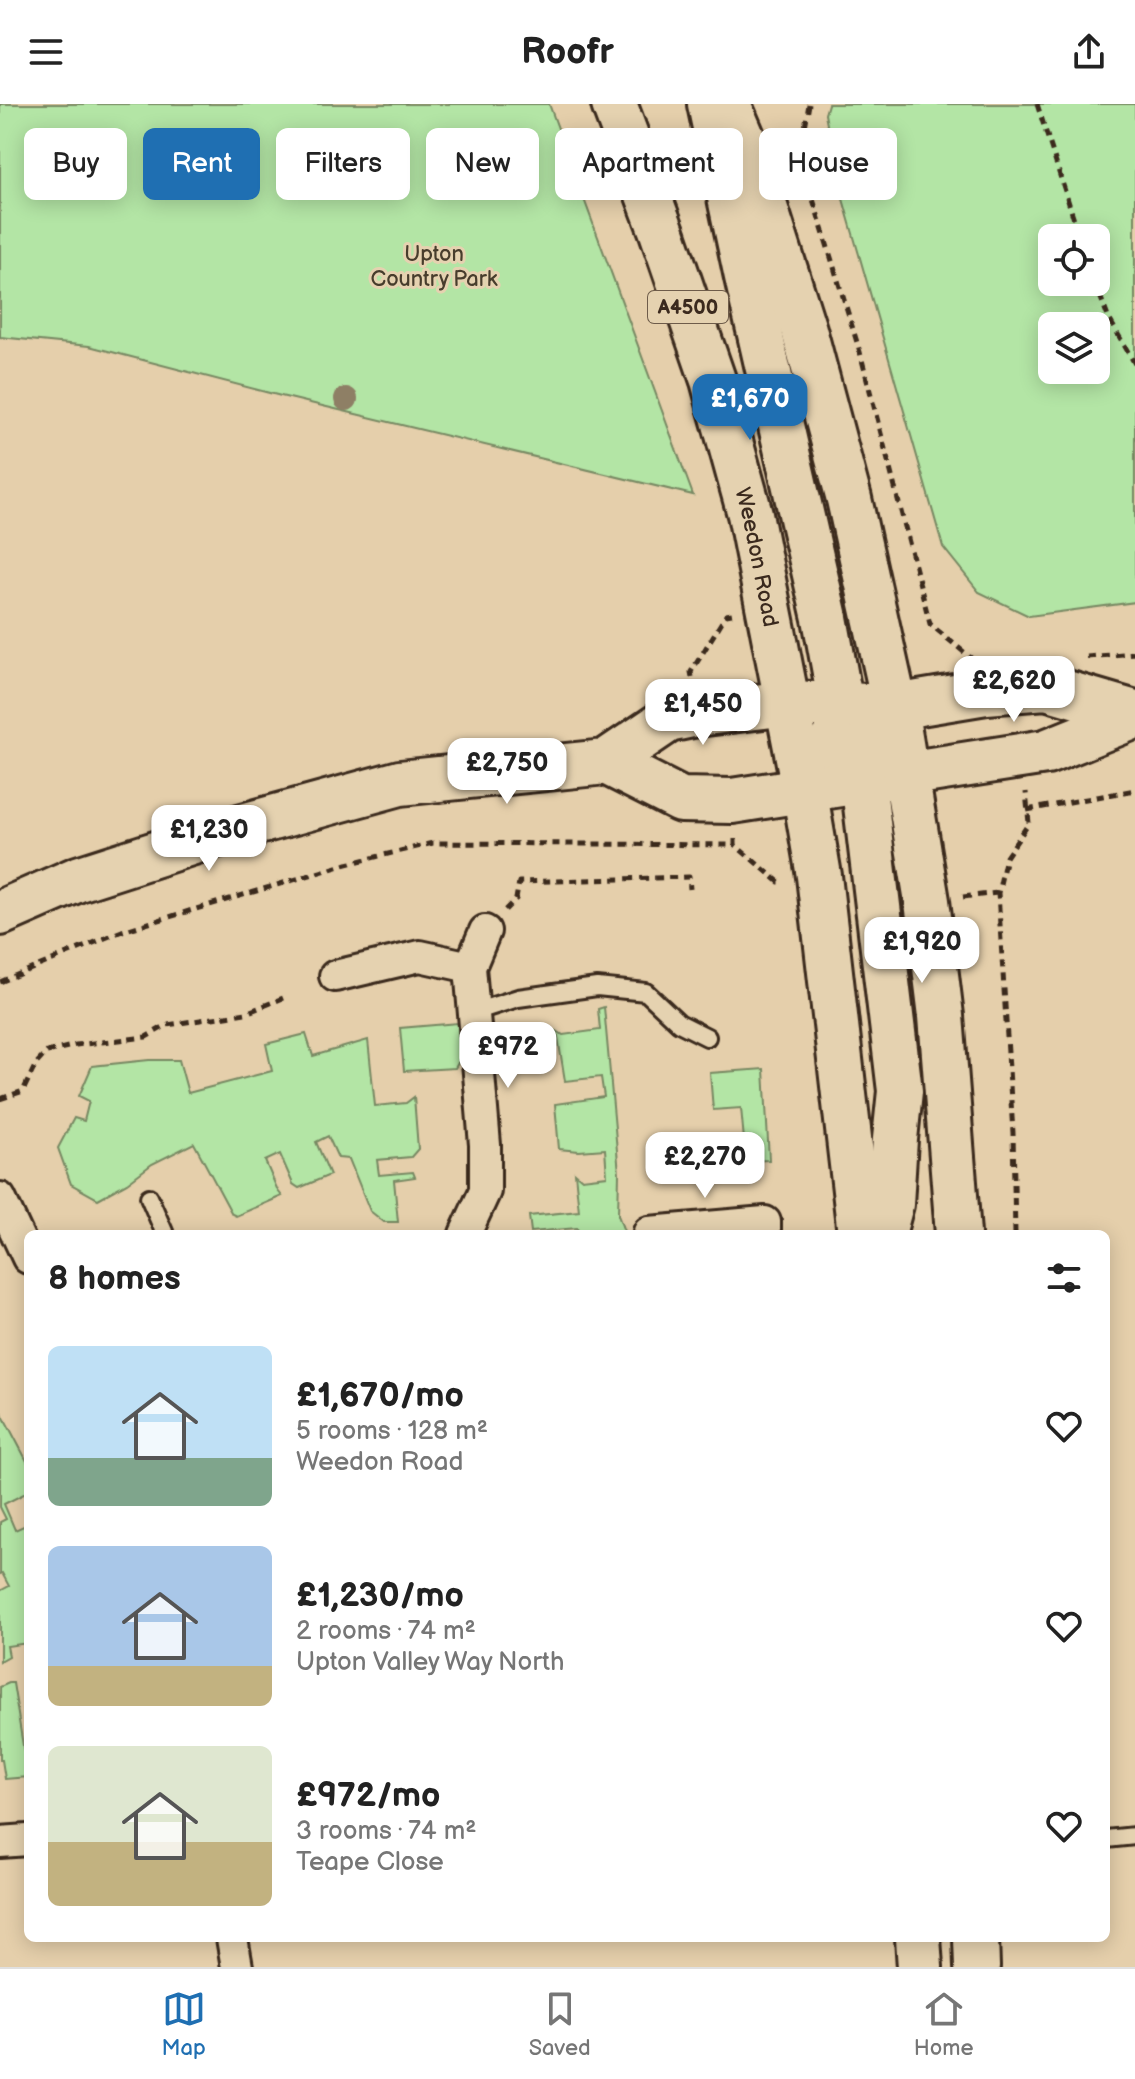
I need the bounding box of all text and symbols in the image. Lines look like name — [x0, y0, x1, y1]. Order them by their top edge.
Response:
icon: menu — [24, 30, 68, 74]
icon: share — [1067, 30, 1111, 74]
text: Roofr — [521, 31, 614, 74]
chip: Buy — [24, 128, 127, 200]
chip: Rent — [143, 128, 260, 200]
chip: Filters — [276, 128, 410, 200]
chip: New — [426, 128, 539, 200]
chip: Apartment — [555, 128, 743, 200]
chip: House — [759, 128, 897, 200]
map controls — [1038, 224, 1110, 384]
button: locate — [1038, 224, 1110, 296]
park label: Upton Country Park — [371, 241, 498, 293]
road number: A4500 — [648, 291, 728, 323]
button: layers — [1038, 312, 1110, 384]
pin: £1,670 — [685, 374, 815, 442]
text: £1,670 — [710, 384, 790, 415]
street label: Weedon Road — [728, 485, 784, 629]
pin: £2,620 — [949, 656, 1079, 724]
text: £2,620 — [972, 666, 1056, 697]
pin: £1,450 — [638, 679, 768, 747]
text: £1,450 — [663, 689, 743, 720]
pin: £2,750 — [442, 738, 572, 806]
text: £2,750 — [465, 748, 549, 779]
pin: £1,230 — [144, 805, 274, 873]
text: £1,230 — [169, 815, 249, 846]
pin: £1,920 — [857, 917, 987, 985]
text: £1,920 — [882, 927, 962, 958]
pin: £972 — [461, 1022, 555, 1090]
text: £972 — [477, 1032, 539, 1063]
pin: £2,270 — [640, 1132, 770, 1200]
text: £2,270 — [664, 1142, 746, 1173]
icon: filters — [1042, 1256, 1086, 1300]
text: 8 homes — [48, 1258, 181, 1299]
text: £1,670/mo — [296, 1375, 464, 1416]
icon: home — [112, 1378, 208, 1474]
icon: heart — [1042, 1404, 1086, 1448]
text: 5 rooms · 128 m² — [296, 1416, 488, 1447]
text: Weedon Road — [296, 1447, 463, 1478]
text: £1,230/mo — [296, 1575, 464, 1616]
icon: home — [112, 1578, 208, 1674]
icon: heart — [1042, 1604, 1086, 1648]
text: 2 rooms · 74 m² — [296, 1616, 476, 1647]
text: Upton Valley Way North — [296, 1647, 564, 1678]
text: £972/mo — [296, 1775, 441, 1816]
icon: home — [112, 1778, 208, 1874]
icon: heart — [1042, 1804, 1086, 1848]
text: 3 rooms · 74 m² — [296, 1816, 476, 1847]
text: Teape Close — [296, 1847, 444, 1878]
tab: Map — [162, 1987, 206, 2062]
tab: Saved — [529, 1987, 591, 2062]
tab: Home — [914, 1987, 973, 2062]

